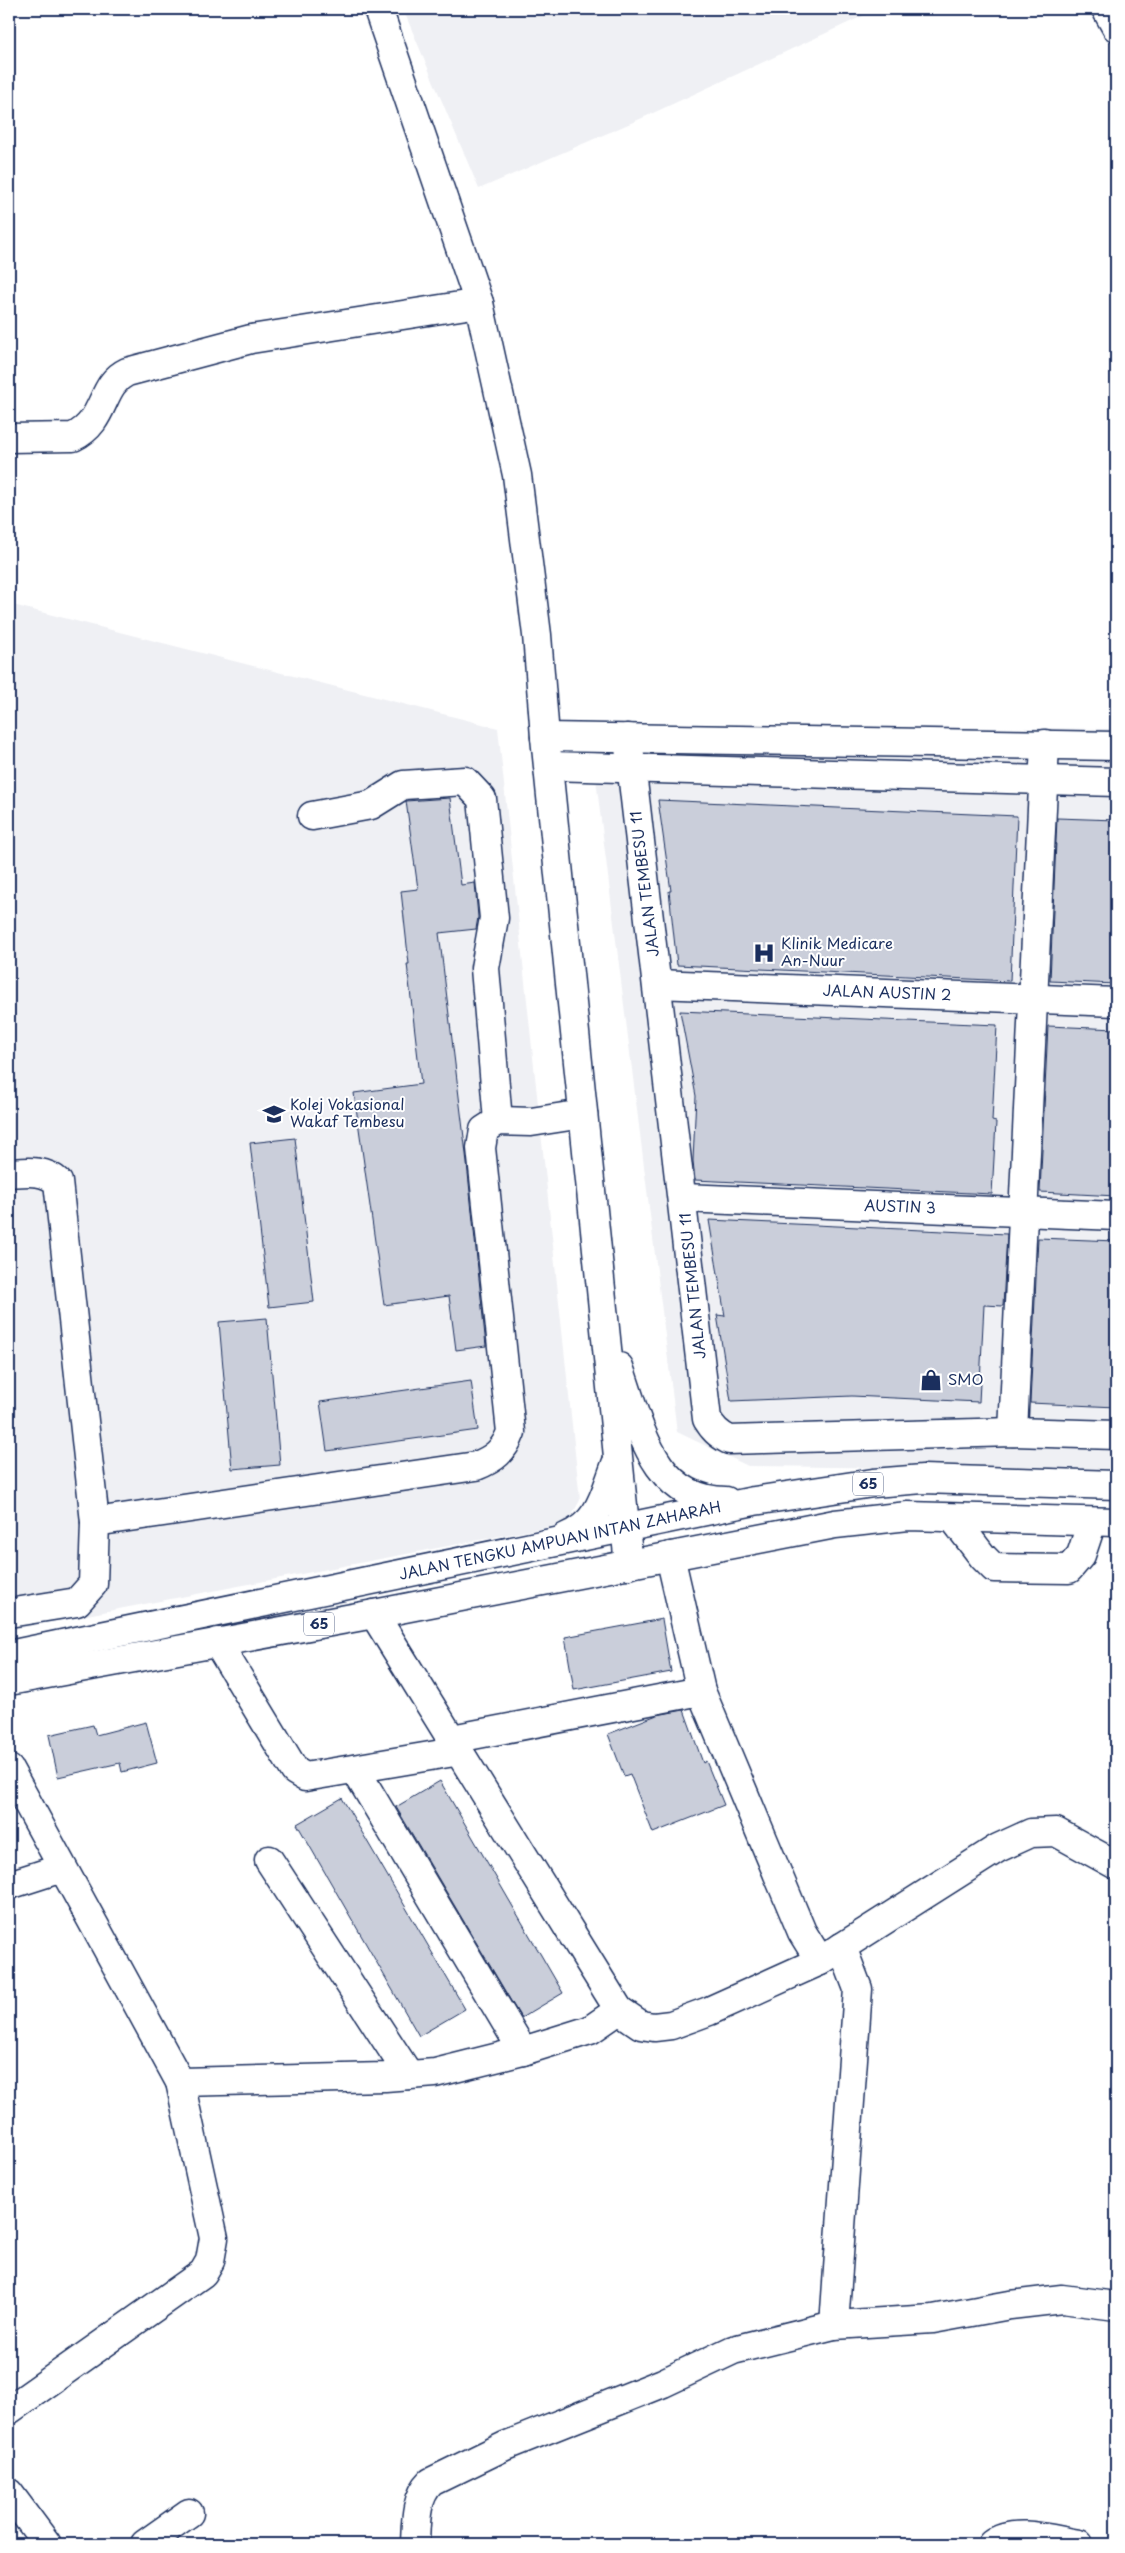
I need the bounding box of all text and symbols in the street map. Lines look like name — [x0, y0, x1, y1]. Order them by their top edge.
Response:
street label: JALAN TEMBESU 11 — [623, 810, 664, 958]
place label: Klinik Medicare An-Nuur — [781, 931, 893, 971]
hospital icon: Klinik Medicare An-Nuur — [751, 940, 777, 966]
street label: JALAN AUSTIN 2 — [822, 978, 952, 1005]
place label: Kolej Vokasional Wakaf Tembesu — [290, 1092, 404, 1132]
school or university icon: Kolej Vokasional Wakaf Tembesu — [261, 1101, 287, 1127]
street label: AUSTIN 3 — [864, 1193, 936, 1218]
street label: JALAN TEMBESU 11 — [672, 1212, 711, 1360]
shop icon: SMO — [918, 1367, 944, 1393]
place label: SMO — [948, 1367, 984, 1390]
road number: 65 — [853, 1472, 883, 1496]
street label: JALAN TENGKU AMPUAN INTAN ZAHARAH — [396, 1494, 723, 1585]
road number: 65 — [304, 1612, 334, 1636]

